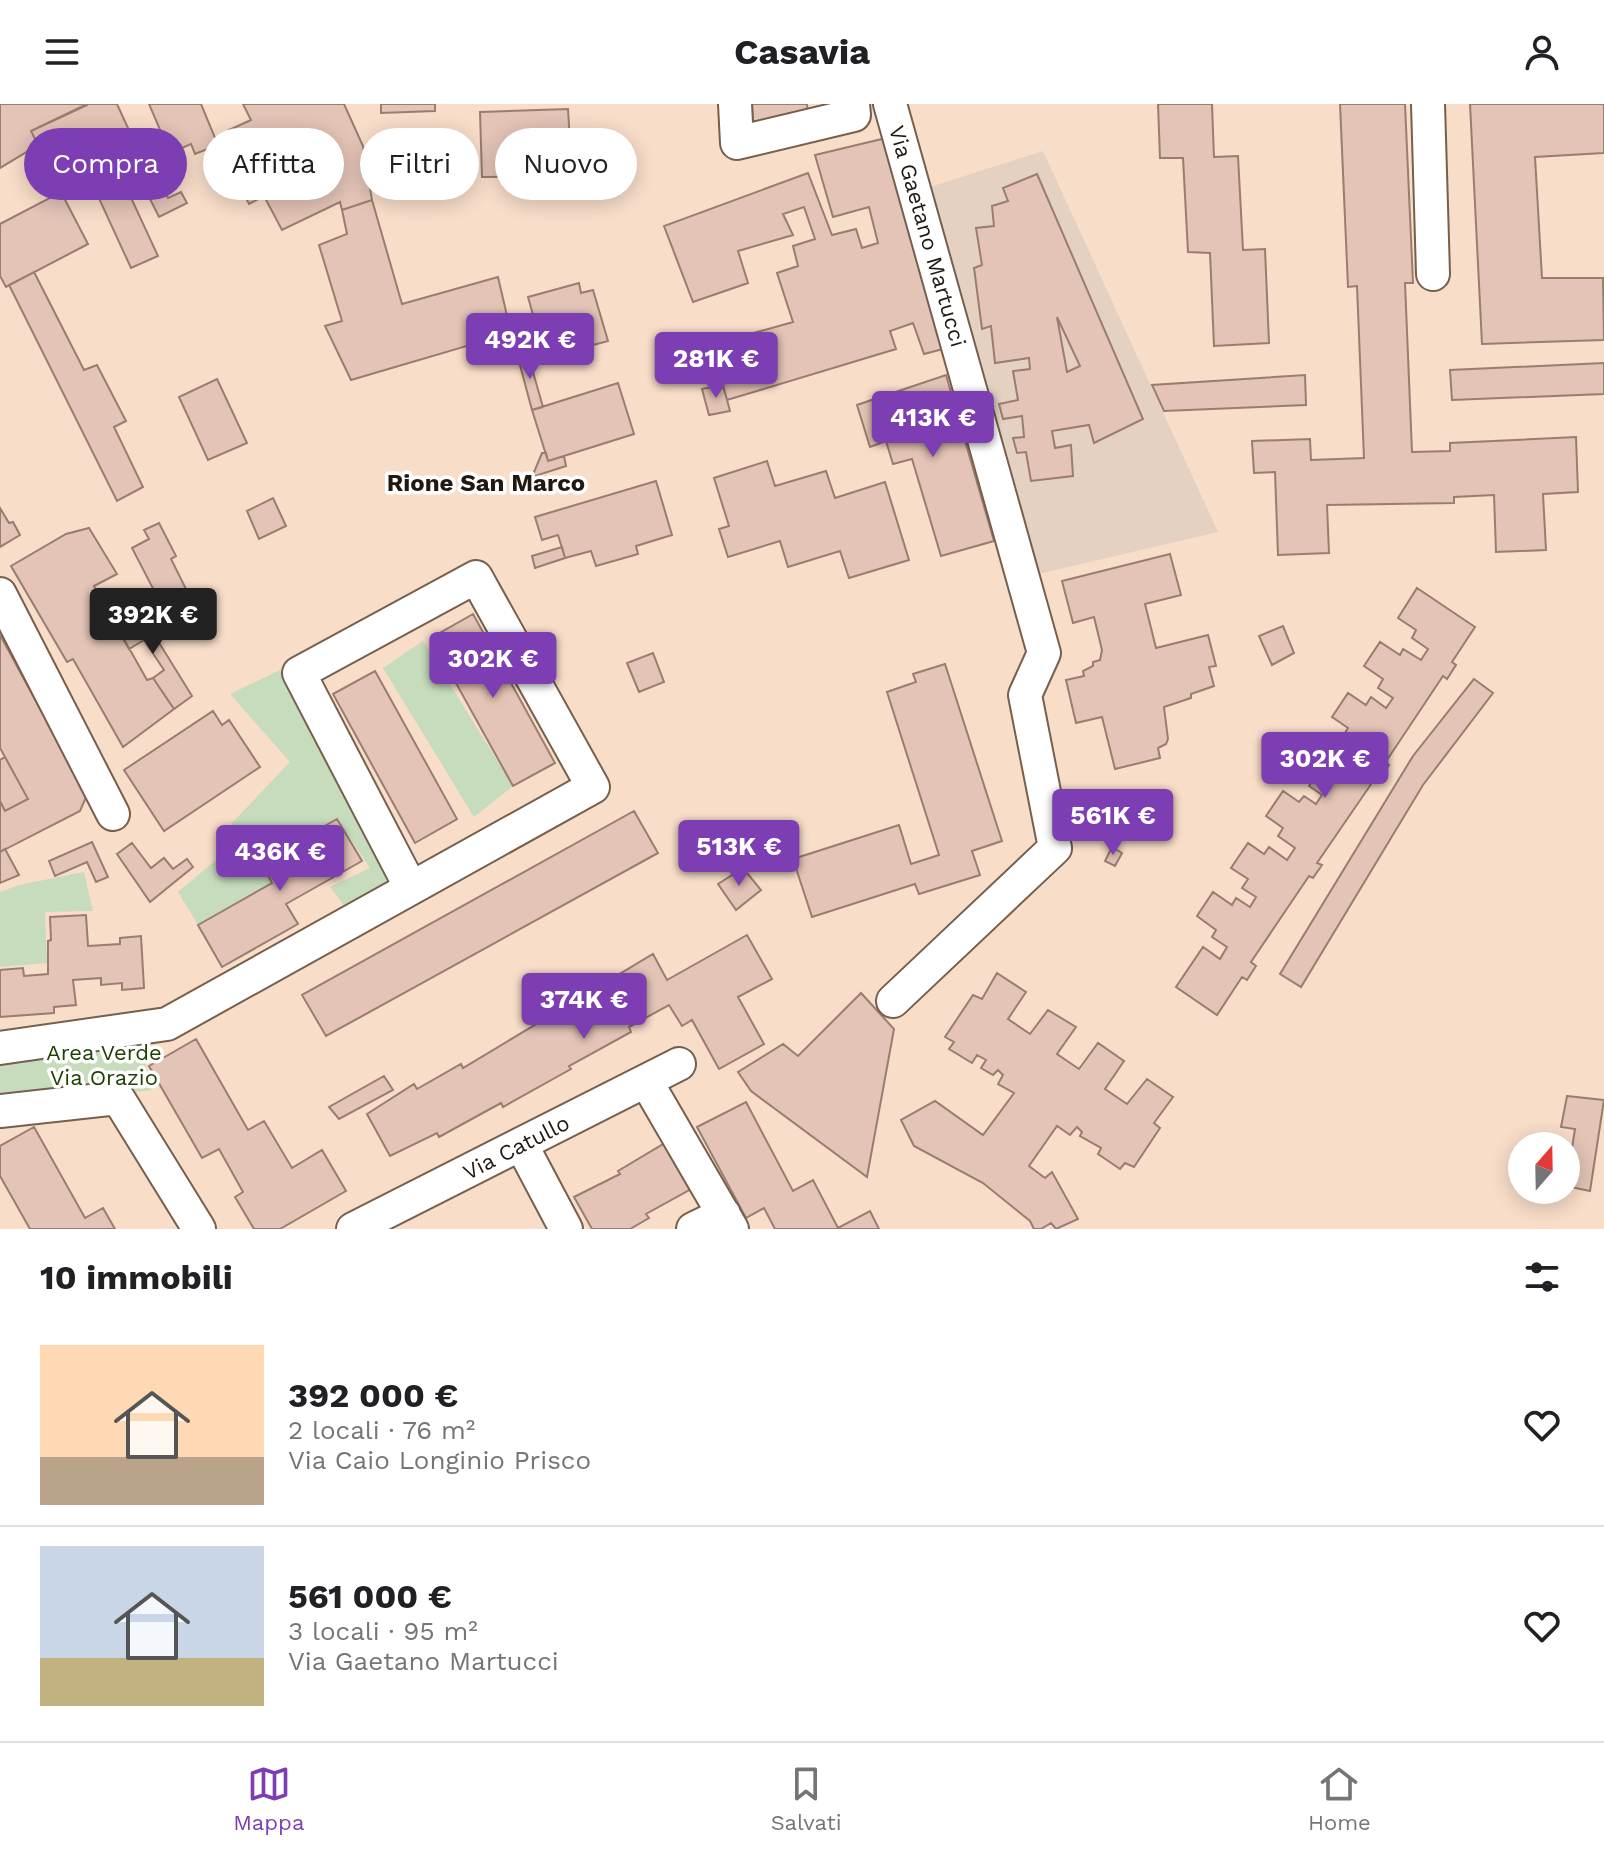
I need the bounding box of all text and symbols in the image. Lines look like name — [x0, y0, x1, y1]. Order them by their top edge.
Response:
icon: menu — [40, 30, 84, 74]
icon: person — [1520, 30, 1564, 74]
text: Casavia — [734, 31, 870, 73]
street label: Via Gaetano Martucci — [884, 123, 971, 350]
chip: Compra — [24, 128, 187, 200]
chip: Affitta — [203, 128, 344, 200]
chip: Filtri — [360, 128, 479, 200]
chip: Nuovo — [495, 128, 637, 200]
pin: 492K € — [465, 313, 595, 381]
text: 492K € — [484, 324, 576, 354]
pin: 281K € — [651, 332, 781, 400]
text: 281K € — [673, 343, 759, 373]
pin: 413K € — [868, 391, 998, 459]
text: 413K € — [890, 402, 976, 432]
district label: Rione San Marco — [387, 469, 585, 497]
pin: 392K € — [88, 588, 218, 656]
text: 392K € — [108, 599, 198, 629]
pin: 302K € — [428, 632, 558, 700]
text: 302K € — [447, 643, 539, 673]
pin: 302K € — [1260, 732, 1390, 800]
text: 302K € — [1279, 743, 1371, 773]
pin: 561K € — [1048, 789, 1178, 857]
text: 561K € — [1070, 800, 1156, 830]
pin: 513K € — [674, 820, 804, 888]
pin: 436K € — [215, 825, 345, 893]
text: 513K € — [696, 831, 782, 861]
text: 436K € — [234, 836, 326, 866]
pin: 374K € — [519, 973, 649, 1041]
text: 374K € — [540, 984, 628, 1014]
park label: Area Verde Via Orazio — [46, 1040, 162, 1090]
street label: Via Catullo — [459, 1110, 574, 1185]
north arrow — [1508, 1132, 1580, 1204]
map controls — [1508, 1132, 1580, 1204]
icon: filters — [1520, 1255, 1564, 1299]
text: 10 immobili — [40, 1257, 233, 1297]
text: 392 000 € — [288, 1375, 458, 1415]
icon: home — [104, 1377, 200, 1473]
icon: heart — [1520, 1403, 1564, 1447]
text: 2 locali · 76 m² — [288, 1415, 475, 1445]
text: Via Caio Longinio Prisco — [288, 1445, 591, 1475]
text: 561 000 € — [288, 1576, 452, 1616]
icon: home — [104, 1578, 200, 1674]
icon: heart — [1520, 1604, 1564, 1648]
text: 3 locali · 95 m² — [288, 1616, 478, 1646]
text: Via Gaetano Martucci — [288, 1646, 559, 1676]
tab: Mappa — [233, 1762, 304, 1835]
tab: Salvati — [771, 1762, 842, 1835]
tab: Home — [1308, 1762, 1371, 1835]

